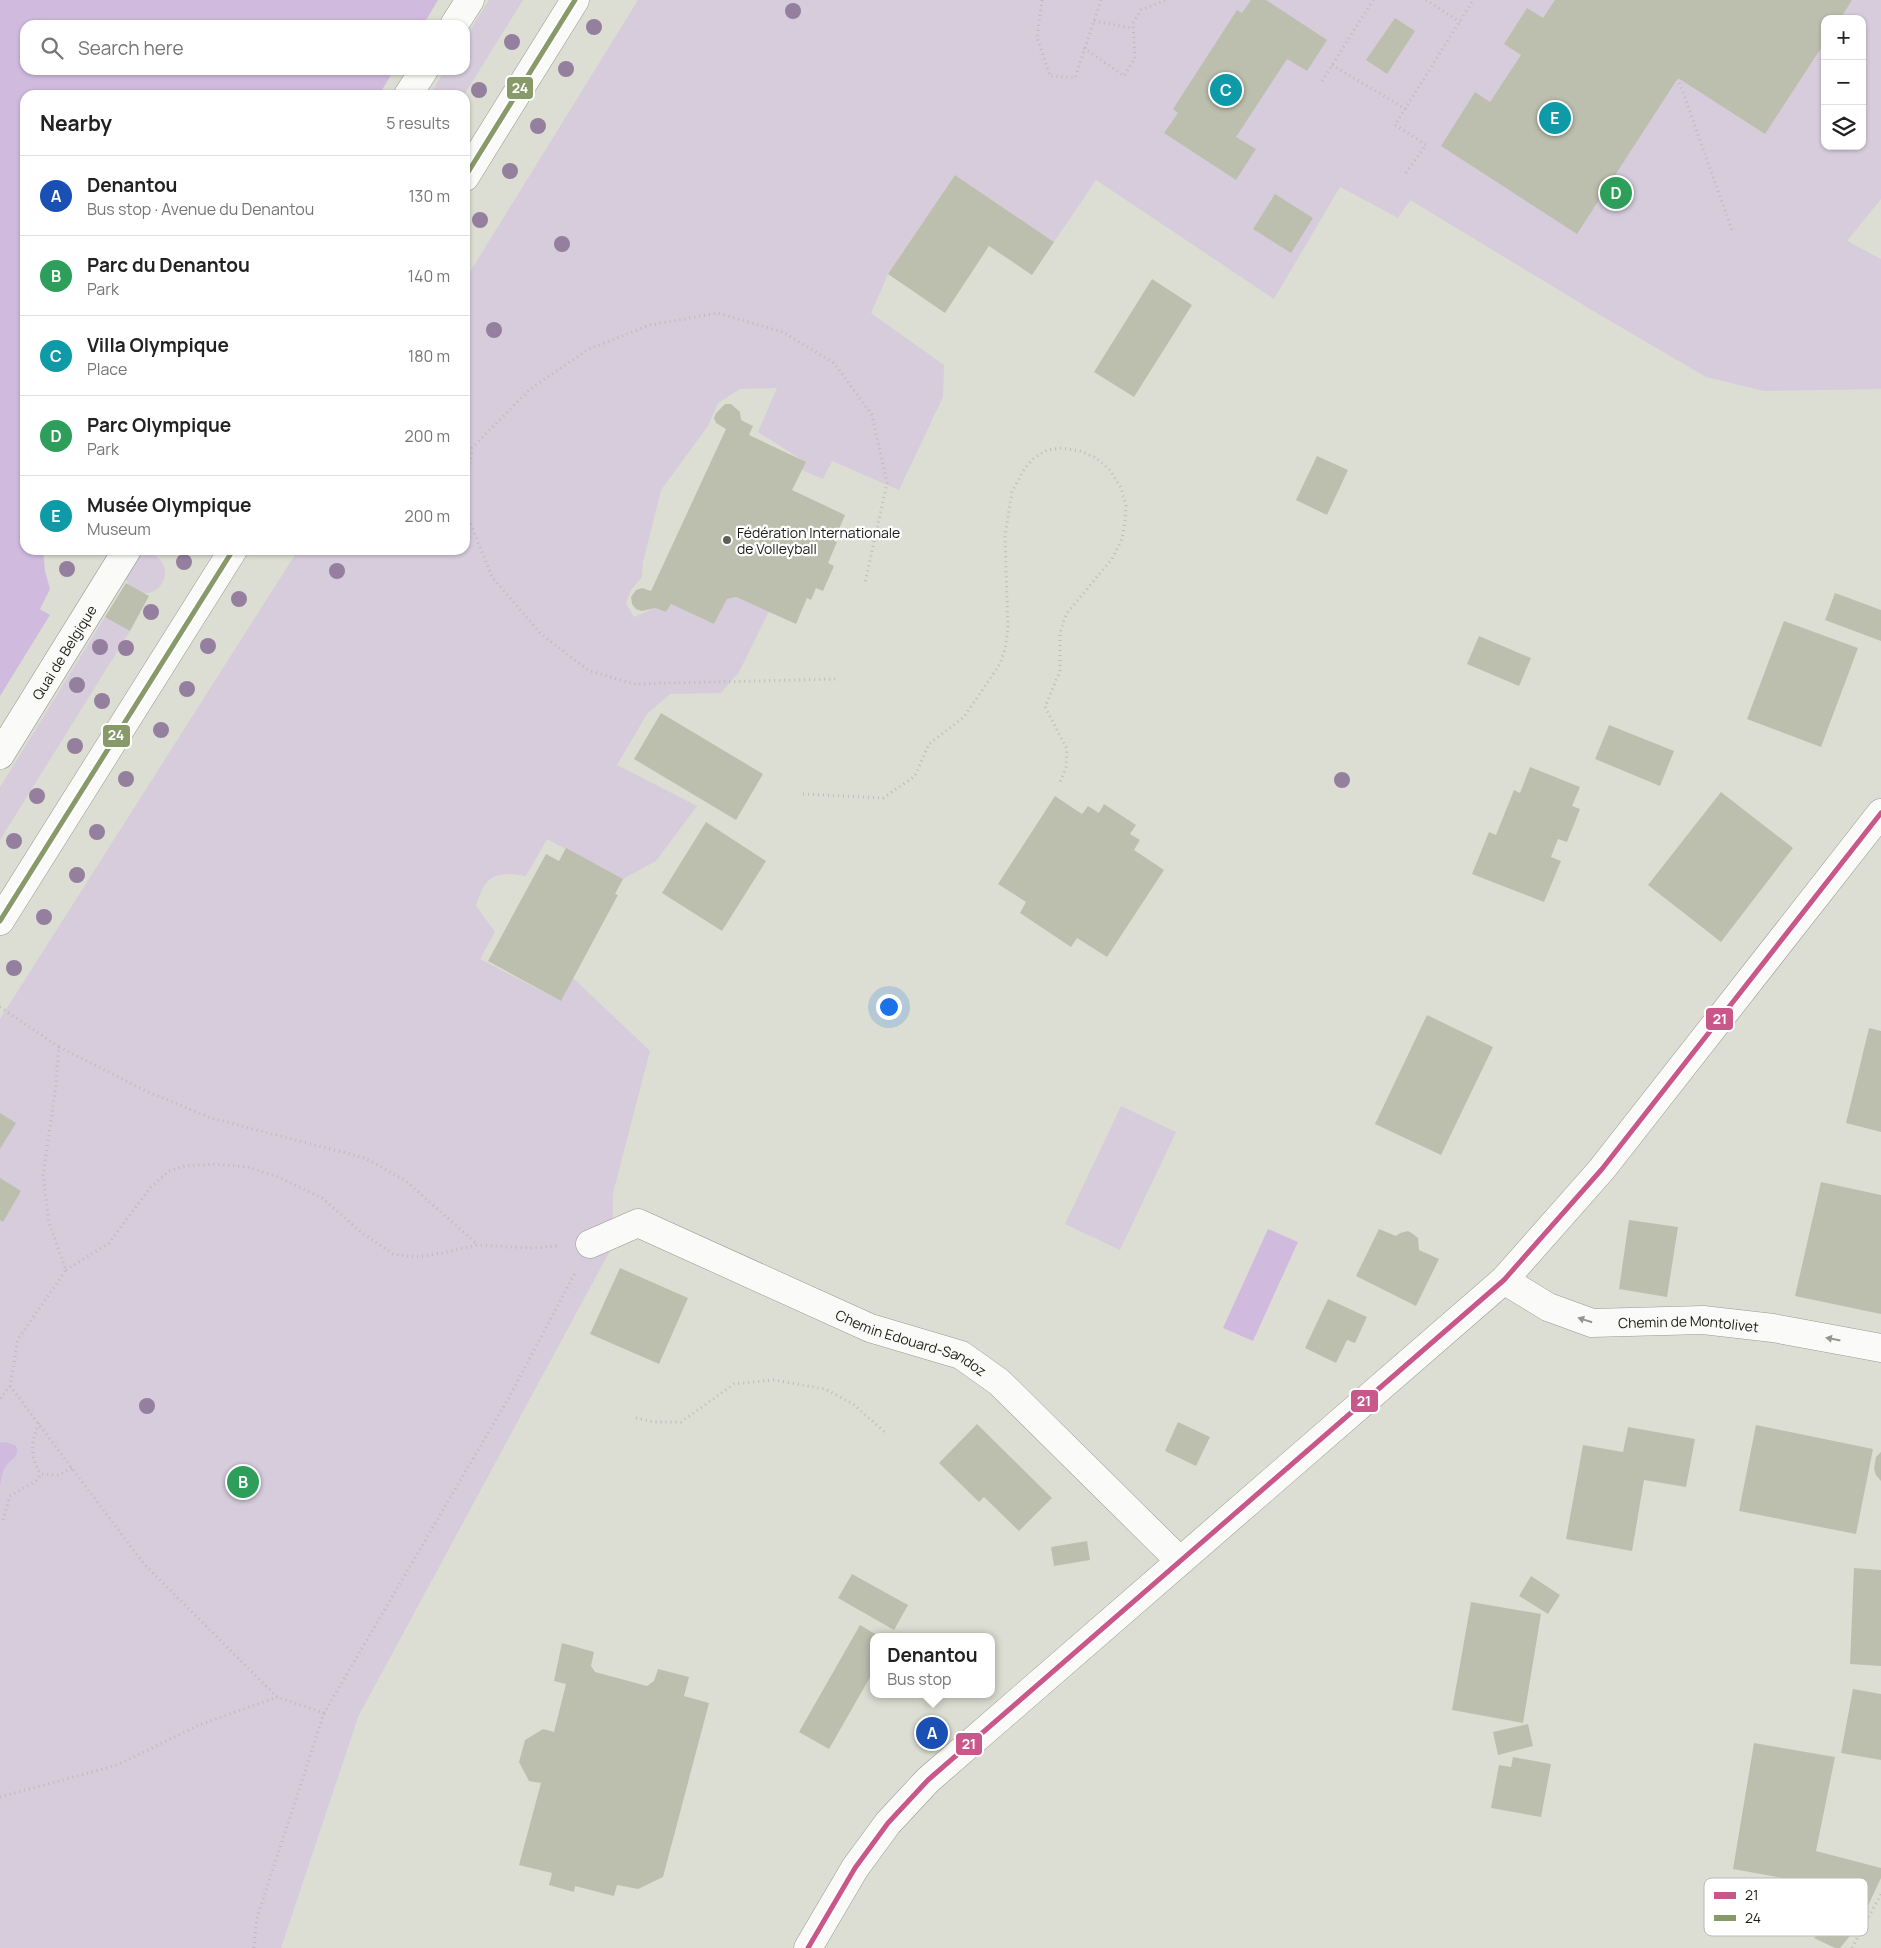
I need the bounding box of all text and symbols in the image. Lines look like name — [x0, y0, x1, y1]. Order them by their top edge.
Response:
map controls — [1821, 15, 1866, 150]
button: + — [1821, 15, 1866, 60]
search box — [20, 20, 470, 75]
icon: search — [38, 34, 66, 62]
text: Search here — [78, 35, 184, 61]
button: − — [1821, 60, 1866, 105]
pin: C — [1210, 71, 1242, 109]
line badge: 24 — [506, 76, 534, 100]
text: 24 — [512, 78, 528, 97]
pin: E — [1539, 99, 1571, 137]
button: layers — [1821, 105, 1866, 150]
text: Nearby — [40, 109, 112, 137]
text: 5 results — [386, 112, 450, 134]
text: Denantou — [87, 172, 178, 198]
pin: D — [1600, 174, 1632, 212]
text: A — [51, 185, 61, 207]
text: 130 m — [408, 185, 450, 207]
text: Bus stop · Avenue du Denantou — [87, 198, 314, 220]
text: Parc du Denantou — [87, 252, 250, 278]
text: B — [51, 265, 61, 287]
text: 140 m — [408, 265, 450, 287]
text: Park — [87, 278, 119, 300]
text: Villa Olympique — [87, 332, 229, 358]
text: C — [50, 345, 62, 367]
text: 180 m — [408, 345, 450, 367]
text: Place — [87, 358, 127, 380]
text: Parc Olympique — [87, 412, 231, 438]
text: D — [50, 425, 62, 447]
text: 200 m — [405, 425, 450, 447]
text: Park — [87, 438, 119, 460]
text: Musée Olympique — [87, 492, 251, 518]
text: E — [51, 505, 61, 527]
text: 200 m — [405, 505, 450, 527]
text: Museum — [87, 518, 151, 540]
place label: Fédération Internationale de Volleyball — [737, 523, 900, 558]
marker: Fédération Internationale de Volleyball — [721, 534, 733, 546]
street label: Quai de Belgique — [27, 601, 100, 703]
line badge: 24 — [102, 724, 131, 748]
text: 24 — [108, 725, 124, 744]
your location — [876, 994, 902, 1020]
line badge: 21 — [1705, 1007, 1734, 1031]
text: 21 — [1713, 1009, 1727, 1028]
street label: Chemin Edouard-Sandoz — [833, 1304, 991, 1380]
street label: Chemin de Montolivet — [1618, 1310, 1760, 1336]
one-way arrow — [1577, 1316, 1592, 1324]
one-way arrow — [1825, 1335, 1841, 1343]
line badge: 21 — [1350, 1389, 1379, 1413]
text: 21 — [1357, 1391, 1371, 1410]
pin: B — [227, 1463, 259, 1501]
popup — [870, 1633, 995, 1698]
text: Denantou — [887, 1642, 978, 1668]
text: Bus stop — [887, 1668, 952, 1690]
pin: A — [916, 1714, 948, 1752]
line badge: 21 — [955, 1732, 983, 1756]
text: 21 — [962, 1734, 976, 1753]
legend — [1704, 1878, 1868, 1936]
text: 21 — [1745, 1885, 1758, 1904]
text: 24 — [1745, 1908, 1761, 1927]

